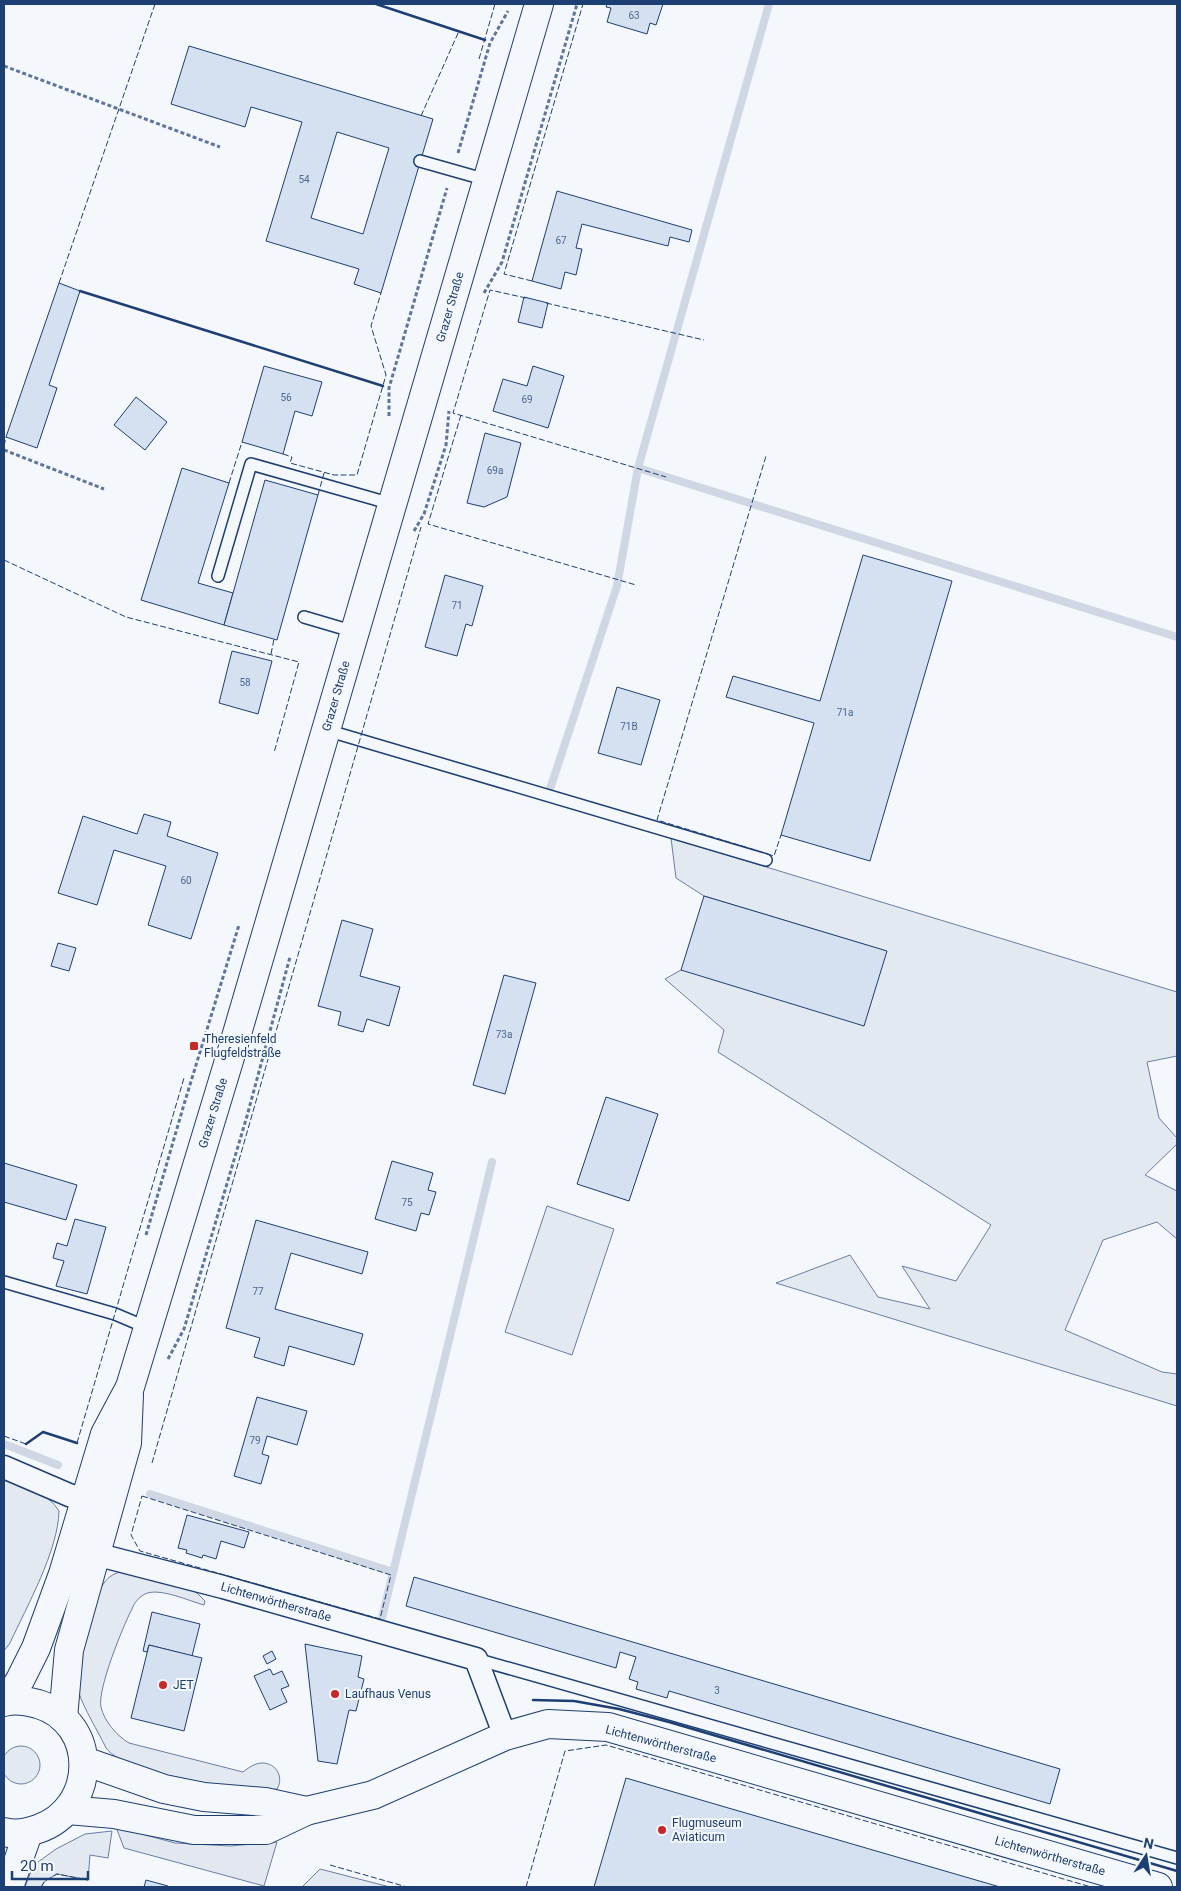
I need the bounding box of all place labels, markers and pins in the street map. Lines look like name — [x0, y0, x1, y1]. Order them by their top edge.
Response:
place label: Theresienfeld Flugfeldstraße — [204, 1032, 281, 1060]
marker: Theresienfeld Flugfeldstraße — [188, 1040, 200, 1052]
place label: JET — [173, 1678, 194, 1692]
marker: JET — [157, 1679, 169, 1691]
place label: Laufhaus Venus — [345, 1687, 431, 1701]
marker: Laufhaus Venus — [329, 1688, 341, 1700]
place label: Flugmuseum Aviaticum — [672, 1816, 742, 1844]
marker: Flugmuseum Aviaticum — [656, 1824, 668, 1836]

